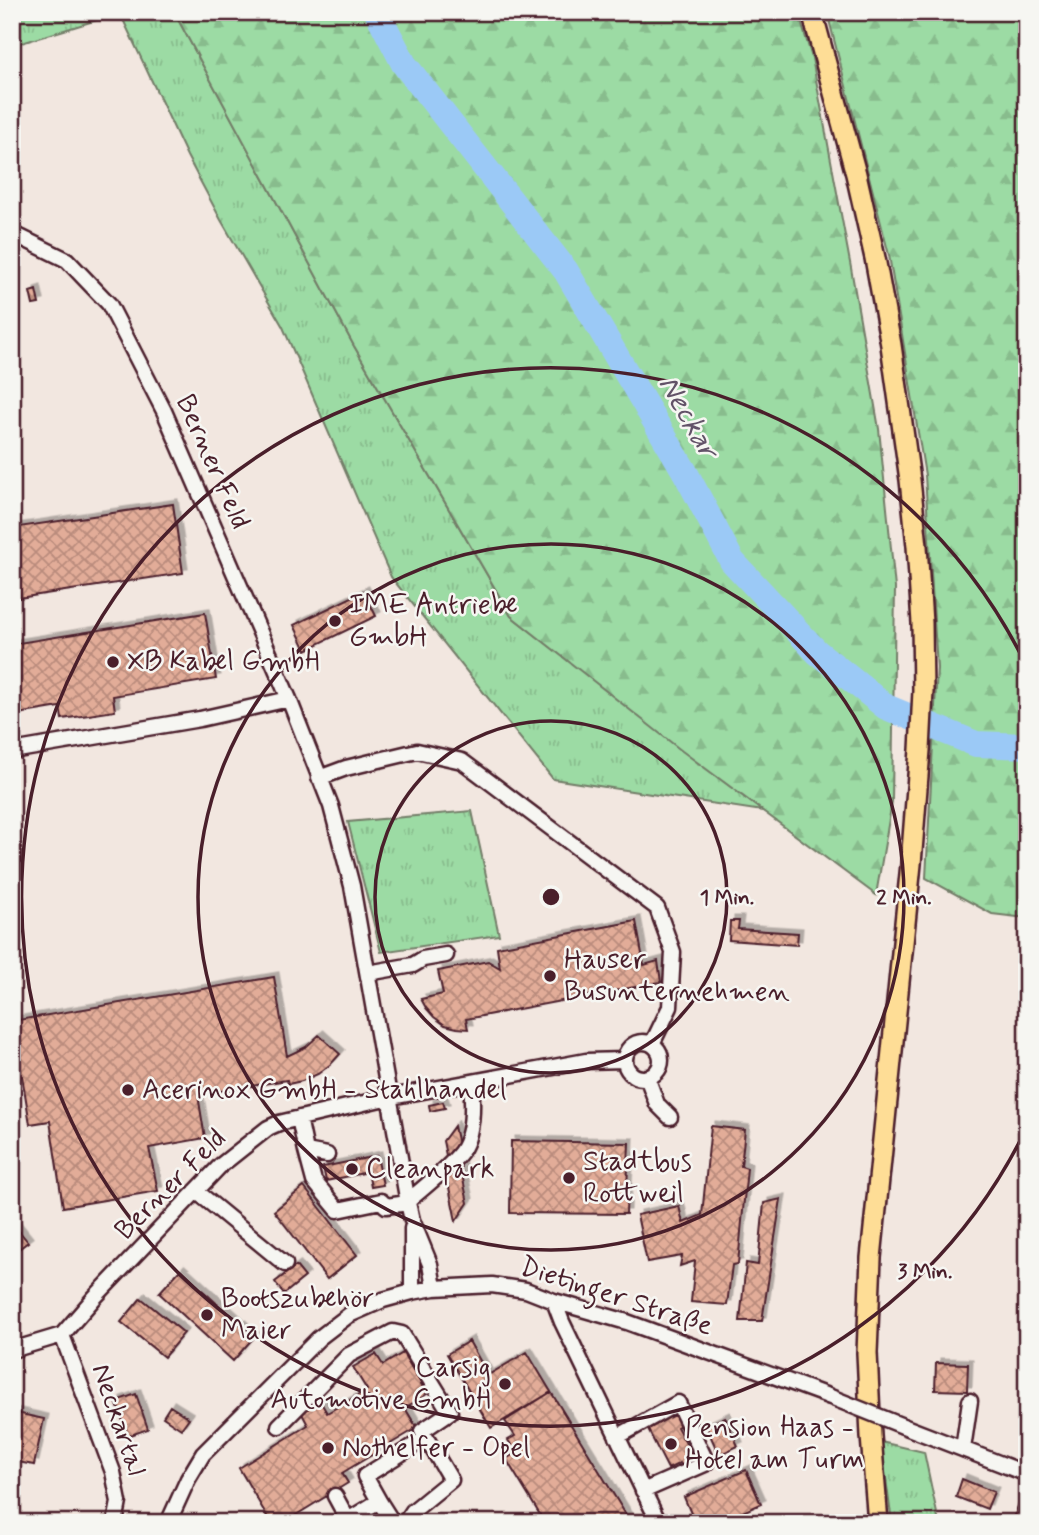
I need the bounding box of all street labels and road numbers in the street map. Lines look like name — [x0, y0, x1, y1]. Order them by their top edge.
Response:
street label: Berner Feld — [166, 389, 258, 535]
street label: Berner Feld — [107, 1121, 235, 1249]
street label: Dietinger Straße — [514, 1248, 717, 1348]
street label: Neckartal — [82, 1359, 154, 1481]

